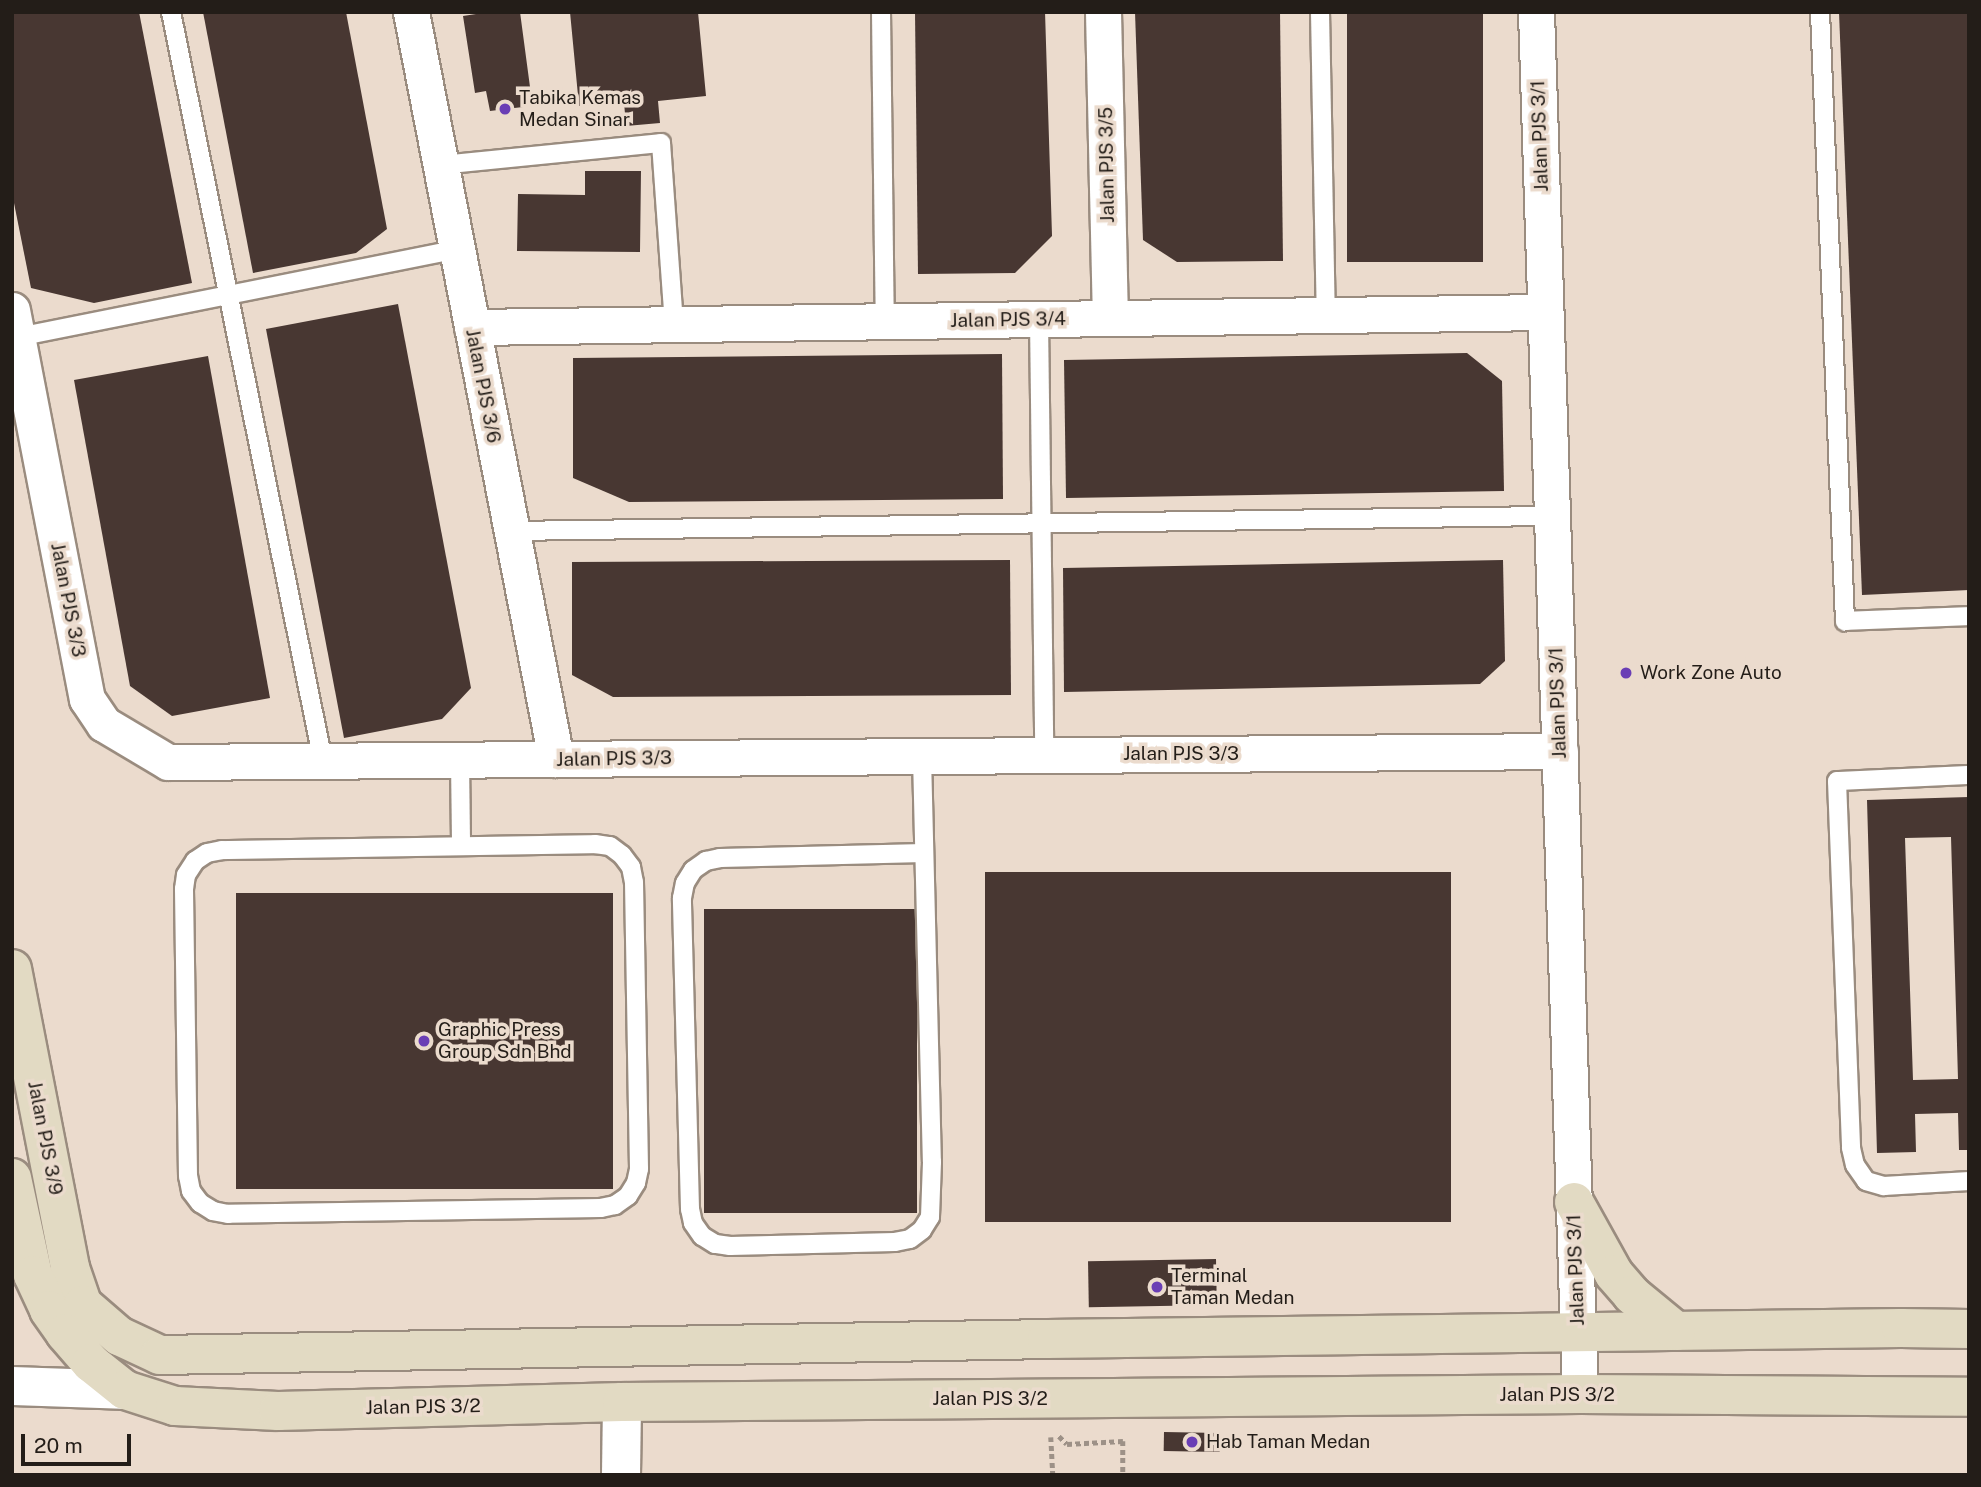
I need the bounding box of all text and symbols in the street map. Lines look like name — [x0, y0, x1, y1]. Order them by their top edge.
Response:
street label: Jalan PJS 3/1 — [1527, 80, 1553, 192]
place label: Tabika Kemas Medan Sinar — [519, 87, 641, 131]
marker: Tabika Kemas Medan Sinar — [497, 101, 513, 117]
street label: Jalan PJS 3/5 — [1095, 107, 1119, 223]
street label: Jalan PJS 3/4 — [950, 308, 1066, 332]
street label: Jalan PJS 3/6 — [461, 327, 505, 445]
street label: Jalan PJS 3/3 — [46, 541, 90, 659]
street label: Jalan PJS 3/1 — [1545, 647, 1571, 759]
place label: Work Zone Auto — [1640, 662, 1782, 684]
marker: Work Zone Auto — [1618, 665, 1634, 681]
street label: Jalan PJS 3/3 — [1123, 743, 1239, 765]
street label: Jalan PJS 3/3 — [556, 747, 672, 771]
place label: Graphic Press Group Sdn Bhd — [438, 1019, 572, 1063]
marker: Graphic Press Group Sdn Bhd — [416, 1033, 432, 1049]
street label: Jalan PJS 3/9 — [23, 1079, 67, 1197]
street label: Jalan PJS 3/1 — [1563, 1214, 1589, 1326]
place label: Terminal Taman Medan — [1171, 1265, 1294, 1309]
marker: Terminal Taman Medan — [1149, 1279, 1165, 1295]
street label: Jalan PJS 3/2 — [1499, 1384, 1615, 1406]
street label: Jalan PJS 3/2 — [932, 1388, 1048, 1410]
street label: Jalan PJS 3/2 — [365, 1395, 481, 1419]
scale bar — [24, 1420, 135, 1464]
place label: Hab Taman Medan — [1206, 1431, 1370, 1453]
text: 20 m — [34, 1433, 83, 1458]
marker: Hab Taman Medan — [1184, 1434, 1200, 1450]

